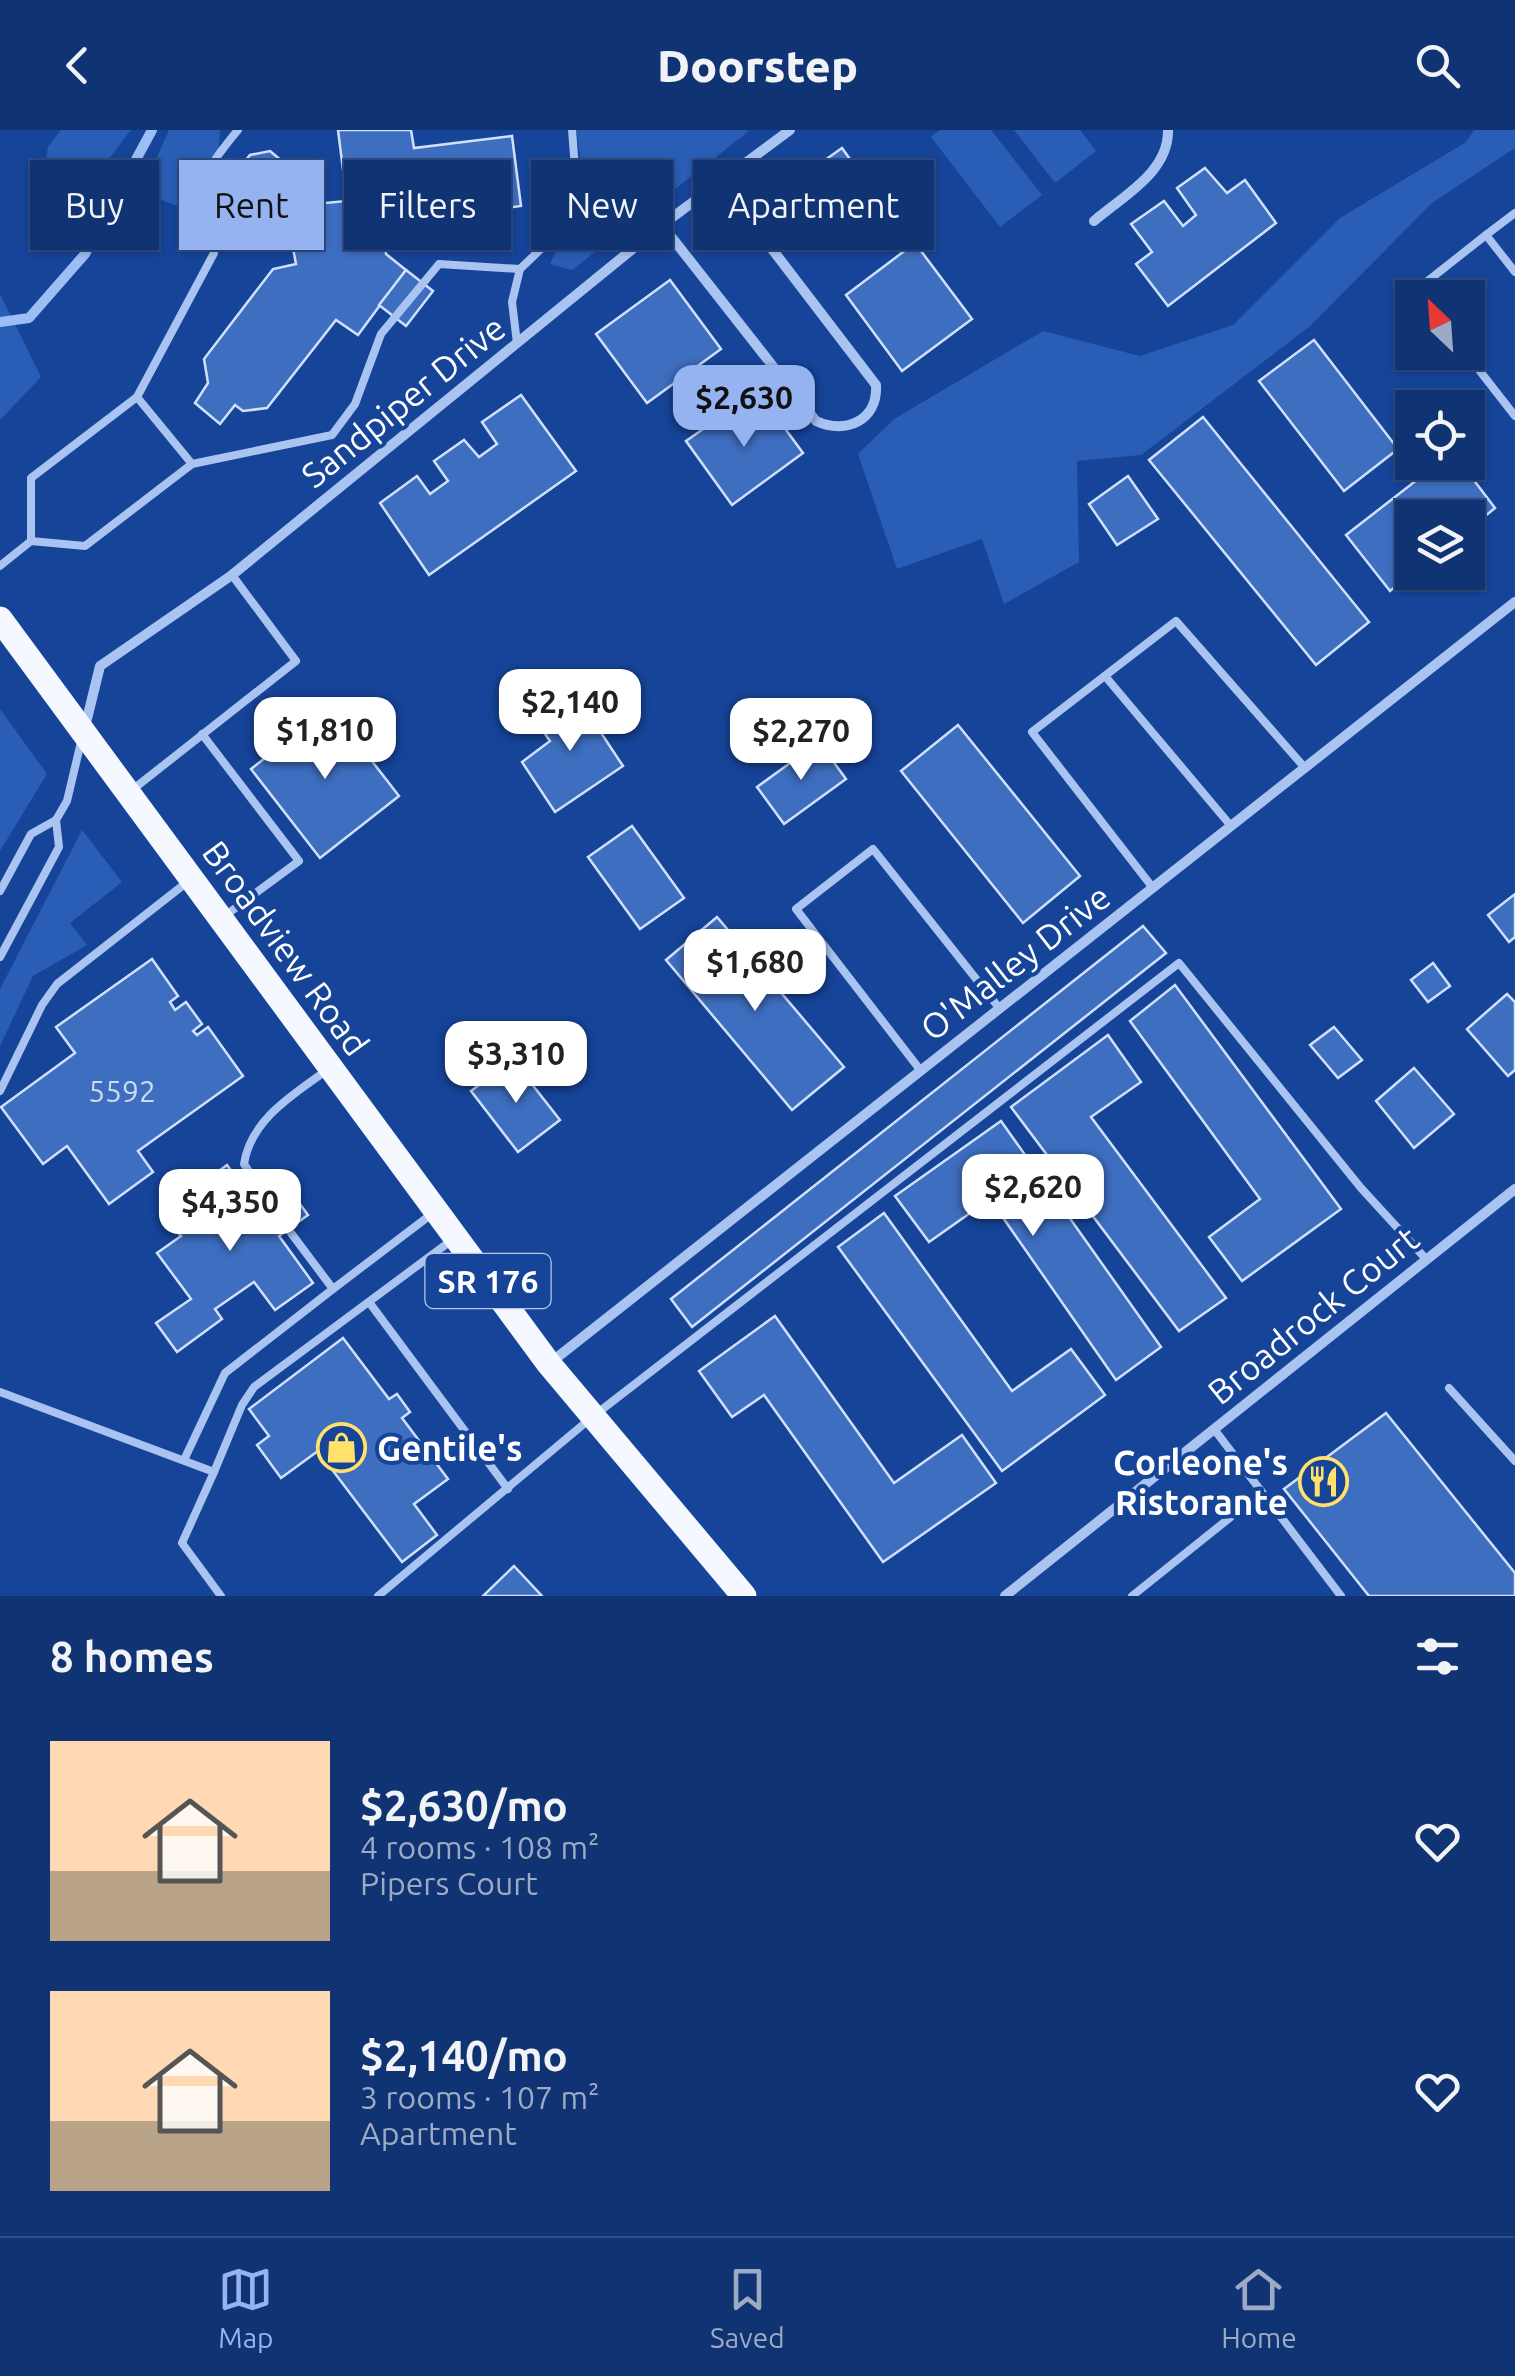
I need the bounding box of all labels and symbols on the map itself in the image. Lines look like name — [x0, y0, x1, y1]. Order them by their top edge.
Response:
north arrow — [1395, 280, 1485, 370]
street label: Sandpiper Drive — [293, 307, 513, 495]
pin: $2,630 — [663, 365, 825, 450]
pin: $2,140 — [489, 669, 651, 754]
pin: $1,810 — [244, 697, 406, 782]
pin: $2,270 — [720, 698, 882, 783]
street label: Broadview Road — [195, 833, 377, 1063]
street label: O'Malley Drive — [912, 876, 1118, 1048]
pin: $1,680 — [674, 929, 836, 1014]
pin: $3,310 — [435, 1021, 597, 1106]
house number: 5592 — [88, 1074, 156, 1108]
pin: $2,620 — [952, 1154, 1114, 1239]
pin: $4,350 — [149, 1169, 311, 1254]
street label: Broadrock Court — [1200, 1218, 1426, 1412]
road number: SR 176 — [426, 1254, 550, 1308]
shop icon: Gentile's — [316, 1422, 368, 1474]
place label: Gentile's — [377, 1428, 522, 1468]
place label: Corleone's Ristorante — [1113, 1442, 1288, 1522]
restaurant icon: Corleone's Ristorante — [1297, 1456, 1349, 1508]

